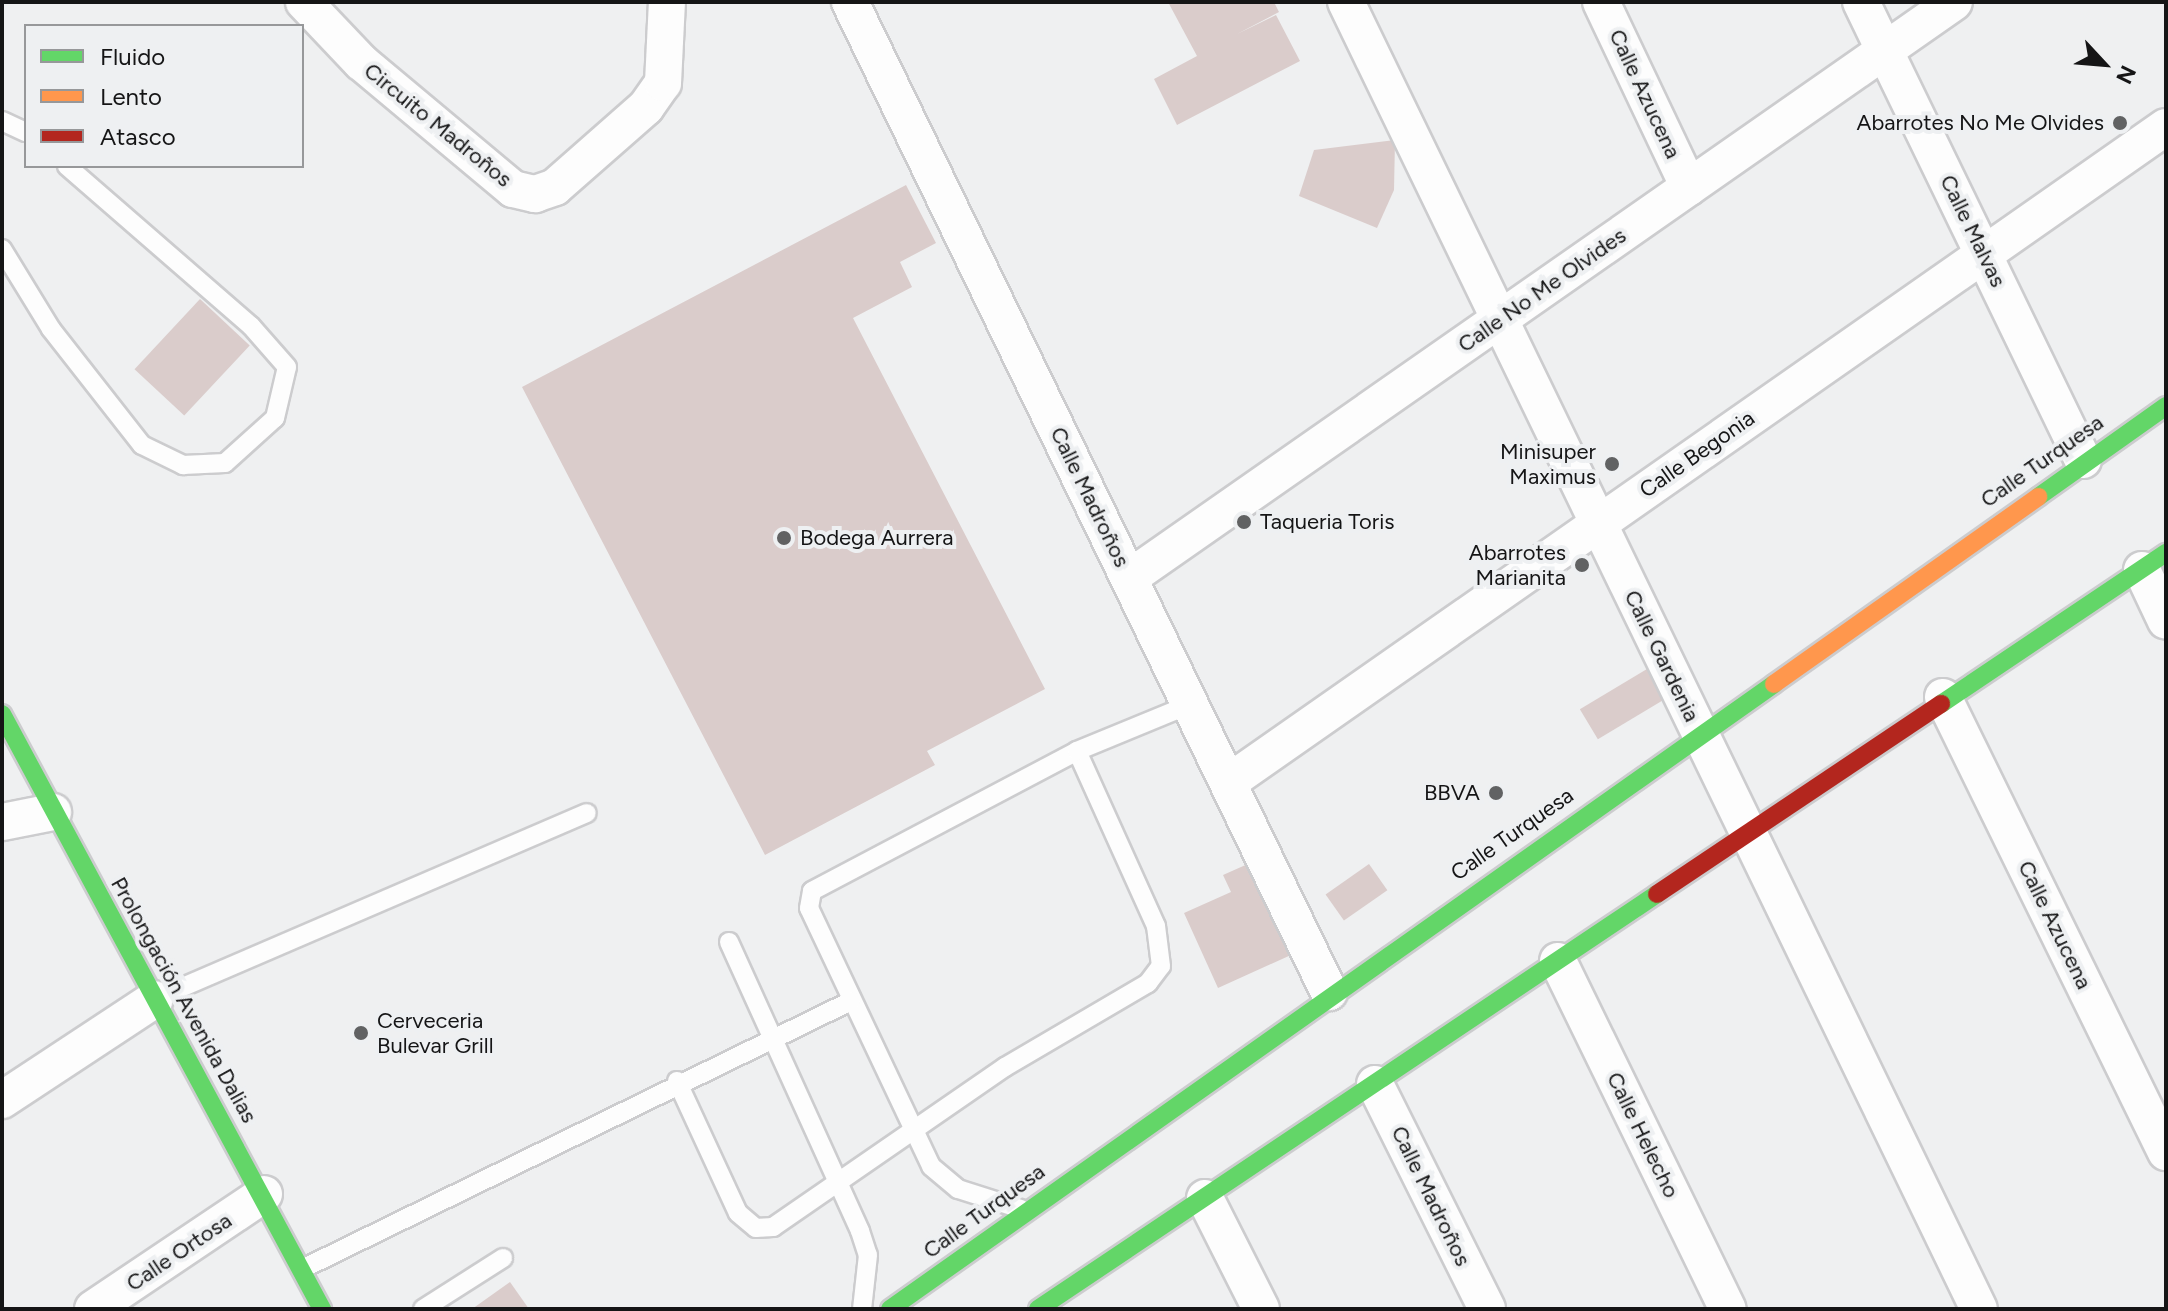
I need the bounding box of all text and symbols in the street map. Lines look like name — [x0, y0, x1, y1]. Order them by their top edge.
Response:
legend — [24, 24, 304, 168]
north arrow — [2064, 24, 2144, 104]
street label: Calle Azucena — [1604, 25, 1686, 163]
text: Fluido — [100, 42, 165, 71]
street label: Circuito Madroños — [359, 57, 517, 193]
text: N — [2110, 61, 2142, 88]
text: Lento — [100, 82, 162, 111]
place label: Abarrotes No Me Olvides — [1857, 110, 2104, 136]
marker: Abarrotes No Me Olvides — [2111, 114, 2129, 132]
text: Atasco — [100, 122, 176, 151]
street label: Calle Malvas — [1934, 171, 2012, 291]
street label: Calle No Me Olvides — [1453, 222, 1631, 358]
street label: Calle Begonia — [1635, 405, 1759, 503]
street label: Calle Turquesa — [1976, 409, 2108, 513]
street label: Calle Madroños — [1045, 423, 1135, 571]
place label: Minisuper Maximus — [1500, 438, 1596, 490]
marker: Minisuper Maximus — [1603, 455, 1621, 473]
place label: Taqueria Toris — [1260, 509, 1395, 535]
marker: Taqueria Toris — [1235, 513, 1253, 531]
place label: Bodega Aurrera — [800, 525, 953, 551]
marker: Bodega Aurrera — [775, 529, 793, 547]
place label: Abarrotes Marianita — [1469, 539, 1566, 590]
marker: Abarrotes Marianita — [1573, 556, 1591, 574]
street label: Calle Gardenia — [1619, 586, 1705, 726]
place label: BBVA — [1424, 780, 1480, 806]
street label: Calle Turquesa — [1446, 782, 1578, 886]
marker: BBVA — [1487, 784, 1505, 802]
street label: Calle Azucena — [2013, 856, 2097, 994]
street label: Prolongación Avenida Dalias — [105, 873, 263, 1127]
place label: Cerveceria Bulevar Grill — [377, 1007, 493, 1058]
marker: Cerveceria Bulevar Grill — [352, 1024, 370, 1042]
street label: Calle Helecho — [1601, 1068, 1685, 1202]
street label: Calle Madroños — [1386, 1122, 1476, 1270]
street label: Calle Turquesa — [918, 1158, 1050, 1264]
street label: Calle Ortosa — [121, 1207, 237, 1297]

